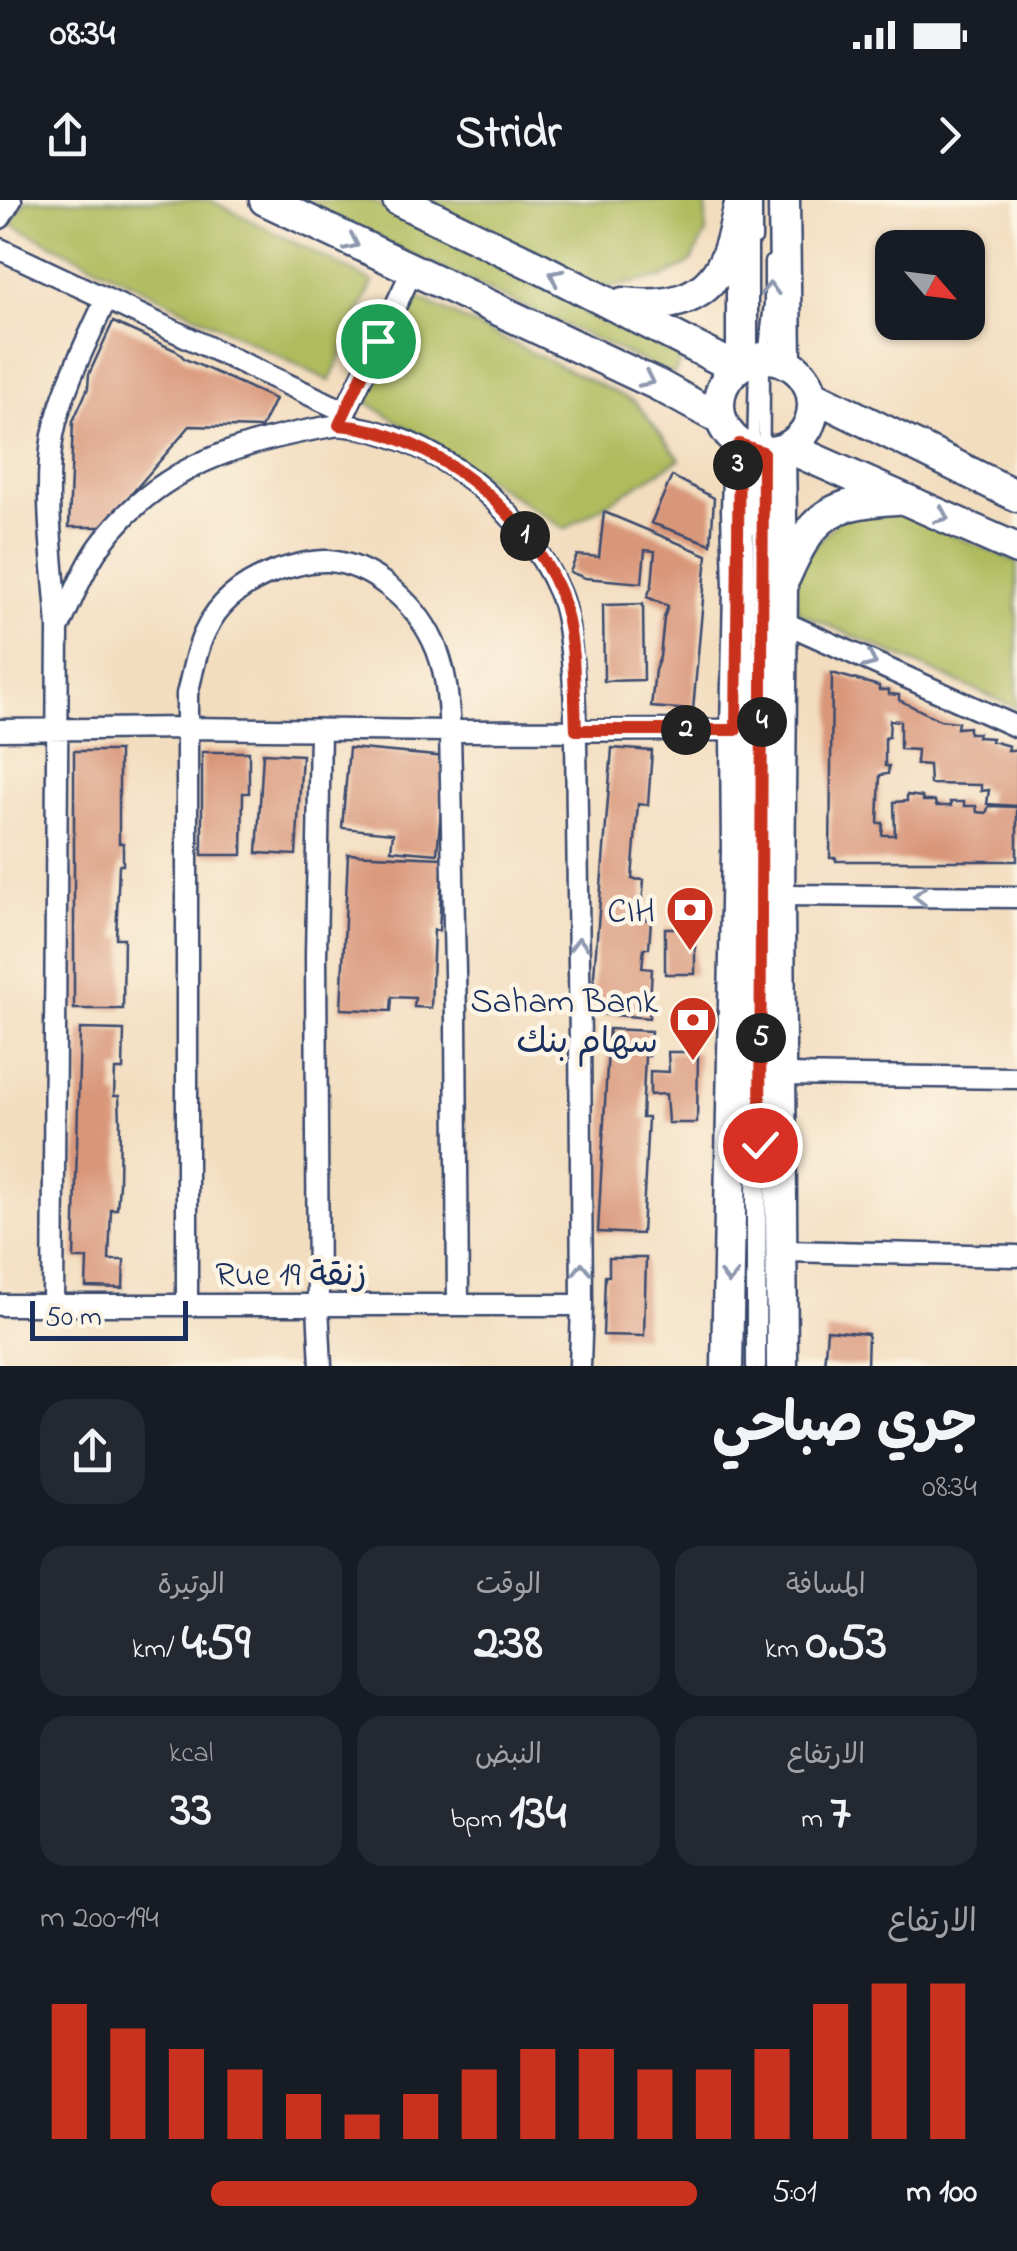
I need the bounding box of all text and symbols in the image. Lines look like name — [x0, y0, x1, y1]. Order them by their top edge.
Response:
text: 08:34 — [50, 7, 115, 63]
text: Stridr — [456, 102, 561, 168]
icon: share — [40, 108, 95, 163]
icon: forward — [922, 108, 977, 163]
one-way arrow — [342, 230, 360, 250]
north arrow — [875, 230, 985, 340]
map controls — [875, 230, 985, 340]
one-way arrow — [548, 268, 566, 288]
one-way arrow — [759, 280, 780, 296]
pin — [336, 299, 421, 384]
icon: arrive — [351, 314, 406, 369]
one-way arrow — [637, 367, 655, 387]
pin: 3 — [713, 440, 763, 490]
text: 3 — [732, 444, 744, 485]
one-way arrow — [932, 504, 950, 524]
pin: 1 — [500, 511, 550, 561]
text: 1 — [521, 515, 529, 556]
one-way arrow — [860, 649, 878, 669]
pin: 4 — [737, 697, 787, 747]
text: 4 — [756, 701, 768, 742]
pin: 2 — [661, 705, 711, 755]
text: 2 — [679, 709, 693, 750]
bank icon: CIH — [664, 884, 716, 952]
one-way arrow — [911, 885, 926, 907]
place label: CIH — [607, 888, 655, 939]
one-way arrow — [568, 935, 589, 951]
place label: Saham Bank سهام بنك — [470, 978, 659, 1069]
bank icon: Saham Bank سهام بنك — [667, 994, 719, 1062]
pin: 5 — [736, 1013, 786, 1063]
text: 5 — [753, 1017, 769, 1058]
pin — [718, 1103, 803, 1188]
icon: check — [733, 1118, 788, 1173]
street label: Rue 19 زنقة — [215, 1251, 367, 1302]
one-way arrow — [571, 1260, 593, 1276]
one-way arrow — [718, 1270, 740, 1285]
scale bar — [30, 1296, 188, 1340]
text: 50 m — [45, 1298, 102, 1339]
text: جري صباحي — [712, 1387, 977, 1467]
button: share — [40, 1399, 145, 1504]
text: 08:34 — [922, 1465, 977, 1512]
text: الوتيرة — [157, 1566, 225, 1607]
text: الوقت — [476, 1566, 541, 1607]
text: المسافة — [786, 1566, 866, 1607]
text: 4:59 — [182, 1608, 250, 1681]
text: 2:38 — [474, 1608, 543, 1681]
text: 0.53 — [806, 1608, 887, 1681]
text: /km — [132, 1630, 182, 1671]
text: km — [765, 1630, 806, 1671]
text: kcal — [169, 1734, 213, 1775]
text: النبض — [475, 1736, 542, 1777]
text: الارتفاع — [787, 1736, 865, 1777]
text: 33 — [171, 1775, 212, 1848]
text: 134 — [509, 1778, 566, 1851]
text: 7 — [830, 1778, 851, 1851]
text: bpm — [451, 1800, 509, 1841]
text: m — [801, 1800, 830, 1841]
text: 194–200 m — [40, 1896, 159, 1943]
text: الارتفاع — [887, 1900, 977, 1947]
text: 5:01 — [772, 2170, 817, 2217]
text: 100 m — [906, 2170, 977, 2217]

